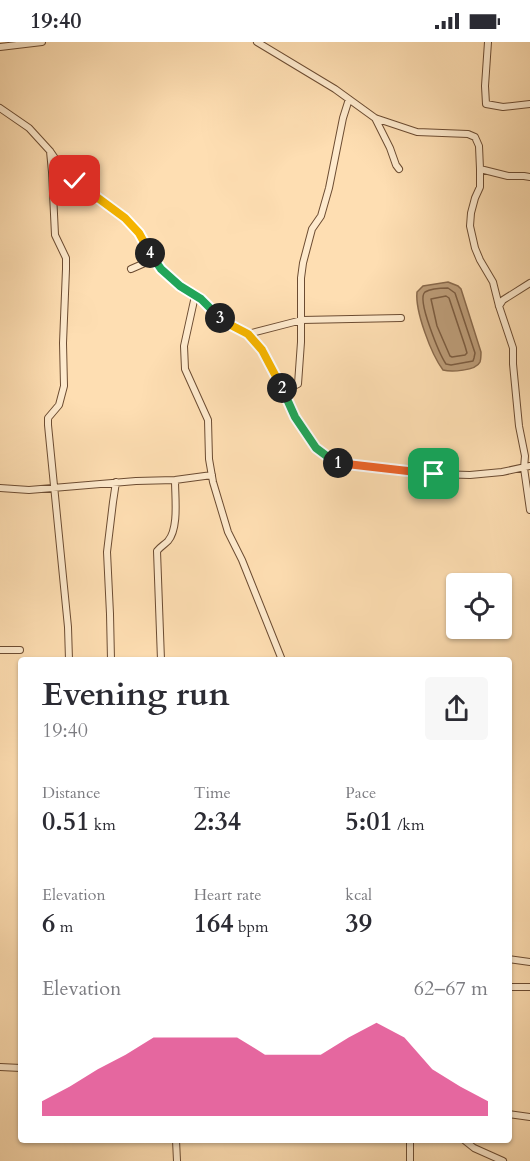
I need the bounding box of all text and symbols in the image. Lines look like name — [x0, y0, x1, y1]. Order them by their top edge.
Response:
text: 19:40 — [30, 6, 81, 36]
pin — [49, 155, 100, 206]
icon: check — [58, 164, 91, 197]
pin: 4 — [135, 238, 165, 268]
text: 4 — [146, 242, 154, 264]
pin: 3 — [205, 303, 235, 333]
text: 3 — [216, 307, 224, 329]
pin: 2 — [267, 373, 297, 403]
text: 2 — [278, 377, 286, 399]
pin: 1 — [323, 448, 353, 478]
pin — [408, 448, 459, 499]
text: 1 — [334, 452, 342, 474]
icon: arrive — [417, 457, 450, 490]
map controls — [446, 573, 512, 639]
button: locate — [446, 573, 512, 639]
text: Evening run — [42, 672, 230, 717]
button: share — [425, 677, 488, 740]
text: 19:40 — [42, 717, 88, 744]
text: Distance — [42, 782, 100, 804]
text: Time — [194, 782, 231, 804]
text: Pace — [345, 782, 376, 804]
text: 0.51 — [42, 804, 90, 839]
text: 2:34 — [194, 804, 241, 839]
text: 5:01 — [345, 804, 393, 839]
text: km — [90, 814, 116, 836]
text: /km — [393, 814, 424, 836]
text: Elevation — [42, 884, 106, 906]
text: Heart rate — [194, 884, 261, 906]
text: kcal — [345, 884, 372, 906]
text: 6 — [42, 906, 55, 941]
text: 164 — [194, 906, 234, 941]
text: 39 — [345, 906, 372, 941]
text: m — [55, 916, 73, 938]
text: bpm — [234, 916, 269, 938]
text: Elevation — [42, 975, 121, 1002]
text: 62–67 m — [414, 975, 488, 1002]

